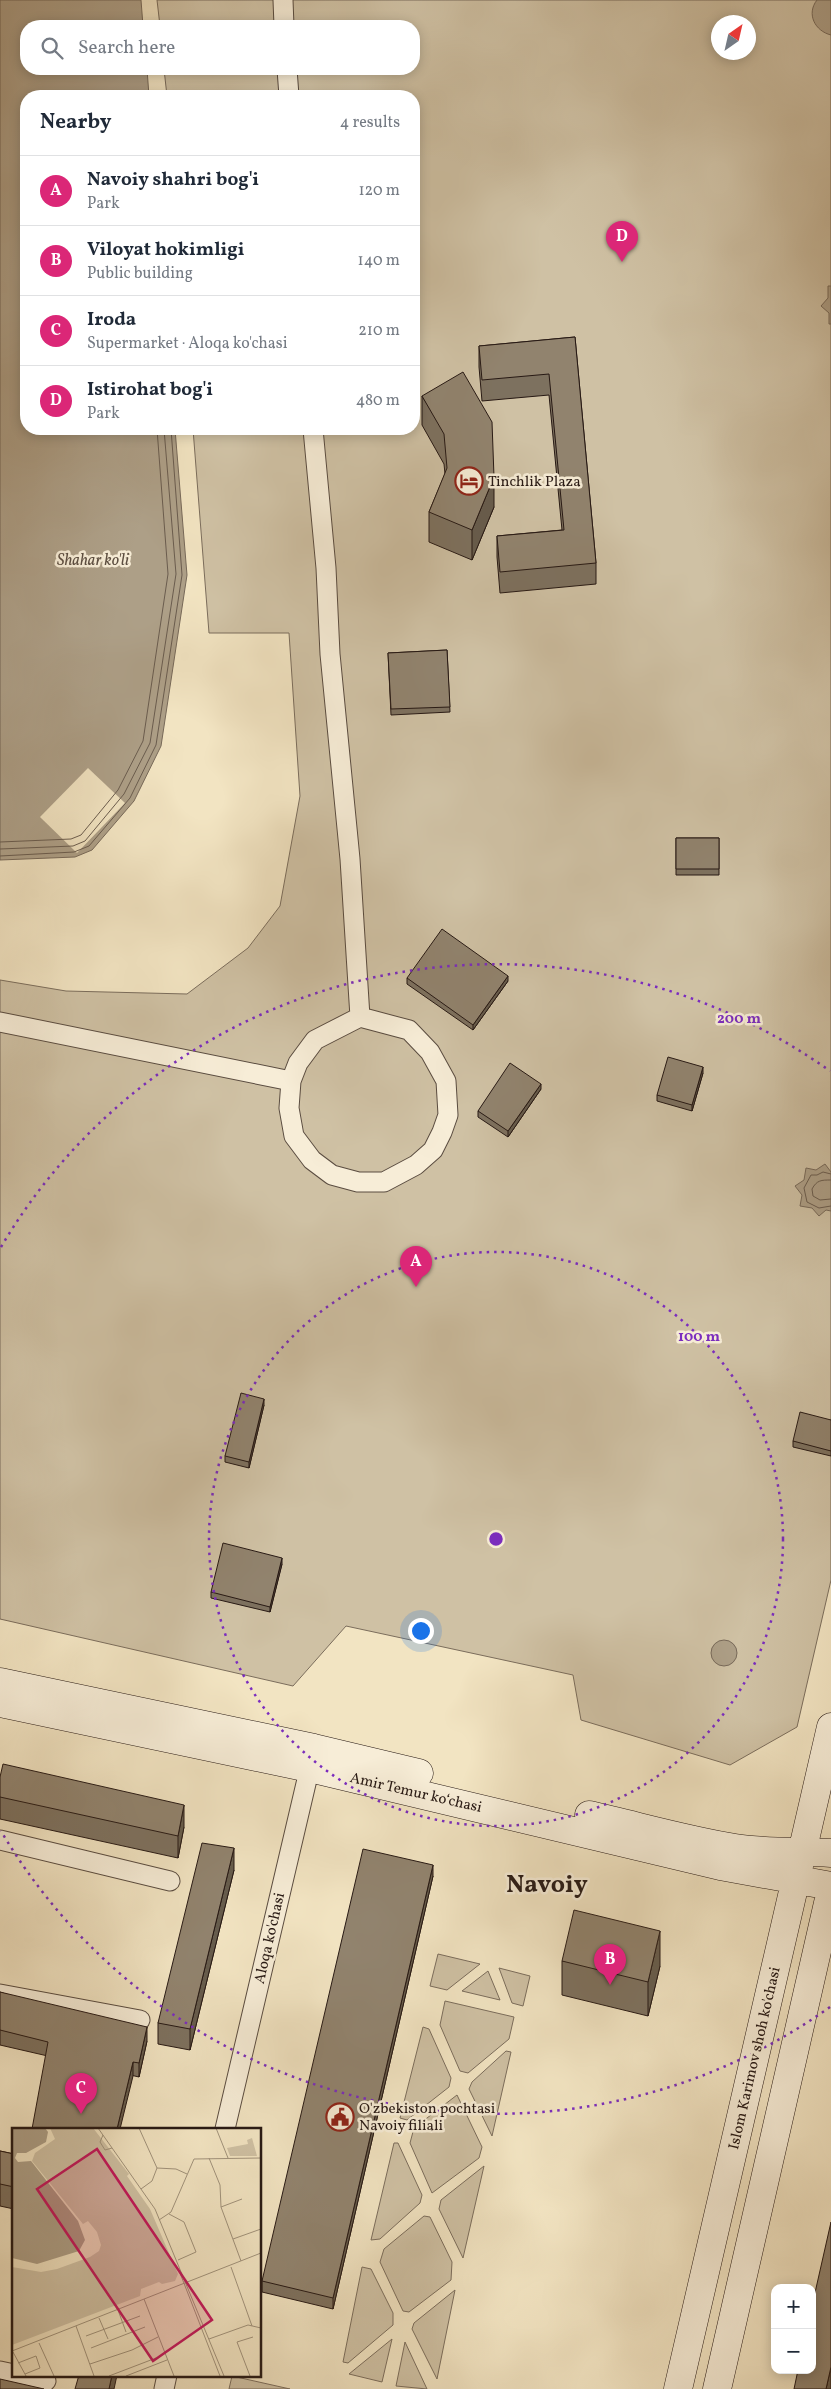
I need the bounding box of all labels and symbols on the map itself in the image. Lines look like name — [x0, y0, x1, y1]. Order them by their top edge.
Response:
north arrow — [711, 15, 756, 60]
pin: D — [606, 221, 638, 262]
hotel icon: Tinchlik Plaza — [454, 466, 484, 496]
place label: Tinchlik Plaza — [488, 472, 581, 493]
water label: Shahar ko'li — [57, 550, 130, 572]
text: 200 m — [717, 1009, 761, 1030]
pin: A — [400, 1246, 432, 1287]
text: 100 m — [678, 1327, 721, 1348]
centre of rings — [487, 1530, 505, 1548]
your location — [408, 1618, 434, 1644]
street label: Amir Temur ko‘chasi — [348, 1768, 484, 1819]
district label: Navoiy — [506, 1868, 588, 1903]
street label: Aloqa ko'chasi — [250, 1891, 291, 1986]
pin: B — [594, 1944, 626, 1985]
street label: Islom Karimov shoh ko'chasi — [724, 1965, 787, 2152]
pin: C — [65, 2073, 97, 2114]
place label: O'zbekiston pochtasi Navoiy filiali — [359, 2099, 495, 2137]
public building icon: O'zbekiston pochtasi Navoiy filiali — [325, 2102, 355, 2132]
inset map — [12, 2128, 261, 2376]

